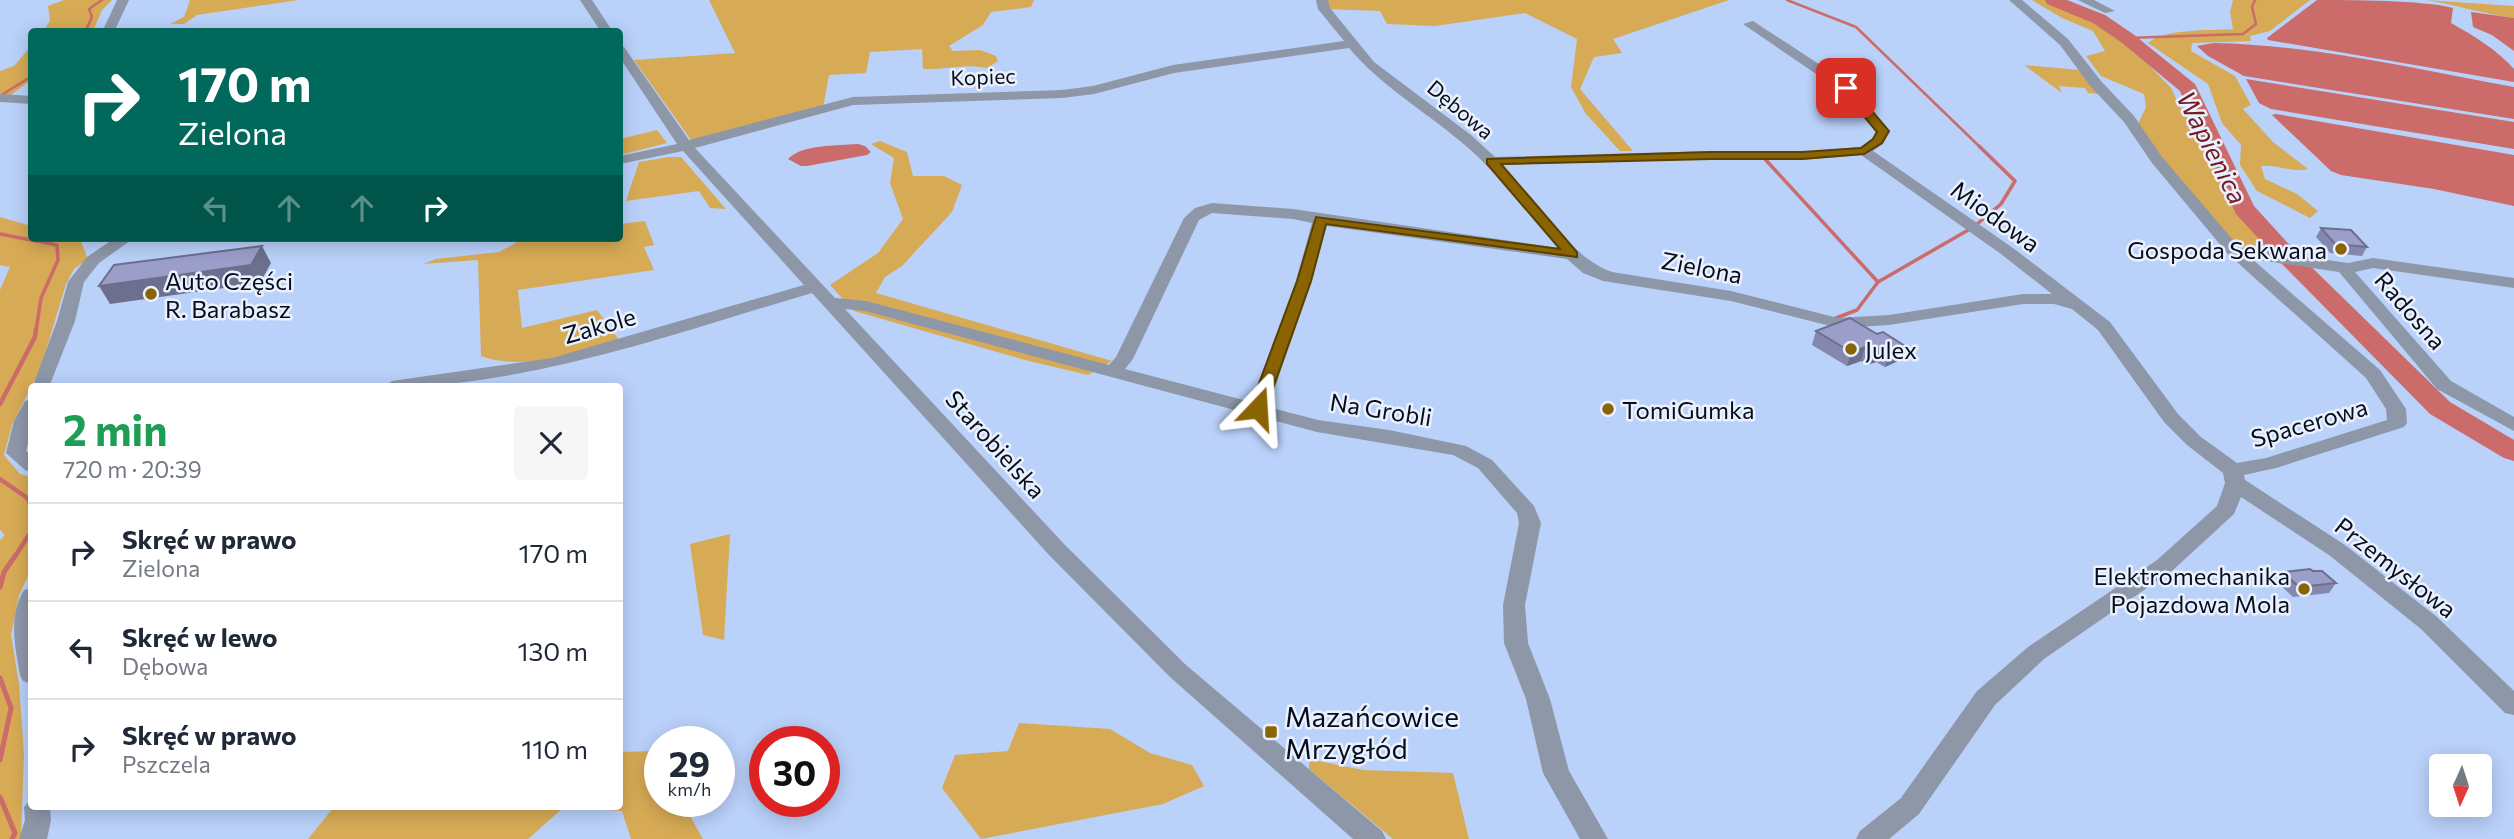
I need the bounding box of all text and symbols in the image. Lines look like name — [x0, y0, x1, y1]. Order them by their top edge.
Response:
text: 170 m — [178, 52, 311, 112]
icon: right — [63, 56, 154, 147]
pin — [1816, 58, 1876, 118]
street label: Kopiec — [950, 62, 1016, 90]
icon: arrive — [1827, 69, 1865, 107]
street label: Dębowa — [1423, 74, 1499, 144]
water label: Wapienica — [2171, 85, 2255, 209]
text: Zielona — [178, 112, 287, 152]
street label: Miodowa — [1946, 174, 2046, 258]
icon: left — [197, 189, 235, 227]
icon: ahead — [270, 189, 308, 227]
icon: ahead — [343, 189, 381, 227]
icon: right — [416, 189, 454, 227]
place label: Gospoda Sekwana — [2127, 235, 2327, 264]
marker: Gospoda Sekwana — [2333, 241, 2349, 257]
street label: Zielona — [1659, 245, 1745, 289]
street label: Radosna — [2369, 265, 2453, 355]
place label: Auto Części R. Barabasz — [165, 266, 293, 323]
marker: Auto Części R. Barabasz — [143, 286, 159, 302]
street label: Zakole — [559, 301, 639, 349]
place label: Julex — [1865, 335, 1917, 364]
marker: Julex — [1843, 341, 1859, 357]
position arrow — [1221, 371, 1295, 445]
street label: Starobielska — [940, 384, 1052, 504]
street label: Na Grobli — [1328, 387, 1434, 431]
street label: Spacerowa — [2247, 392, 2371, 452]
place label: TomiGumka — [1622, 395, 1754, 424]
marker: TomiGumka — [1600, 401, 1616, 417]
text: 2 min — [63, 403, 168, 455]
button: close — [514, 406, 588, 480]
text: 720 m · 20:39 — [63, 455, 202, 483]
street label: Przemysłowa — [2330, 511, 2462, 623]
text: Skręć w prawo — [122, 523, 297, 554]
icon: right — [63, 533, 101, 571]
text: 170 m — [519, 537, 588, 568]
text: Zielona — [122, 554, 200, 582]
place label: Elektromechanika Pojazdowa Mola — [2093, 561, 2290, 618]
marker: Elektromechanika Pojazdowa Mola — [2296, 581, 2312, 597]
text: Skręć w lewo — [122, 621, 278, 652]
icon: left — [63, 631, 101, 669]
text: 130 m — [517, 635, 588, 666]
text: Dębowa — [122, 652, 208, 680]
place label: Mazańcowice Mrzygłód — [1285, 699, 1459, 765]
text: Skręć w prawo — [122, 719, 297, 750]
marker: Mazańcowice Mrzygłód — [1263, 724, 1279, 740]
speed limit sign: 30 — [749, 726, 840, 817]
icon: right — [63, 729, 101, 767]
text: 110 m — [521, 733, 588, 764]
text: 29 — [669, 741, 710, 784]
text: Pszczela — [122, 750, 211, 778]
north arrow — [2429, 754, 2492, 817]
map controls — [2429, 754, 2492, 817]
text: km/h — [668, 778, 711, 800]

